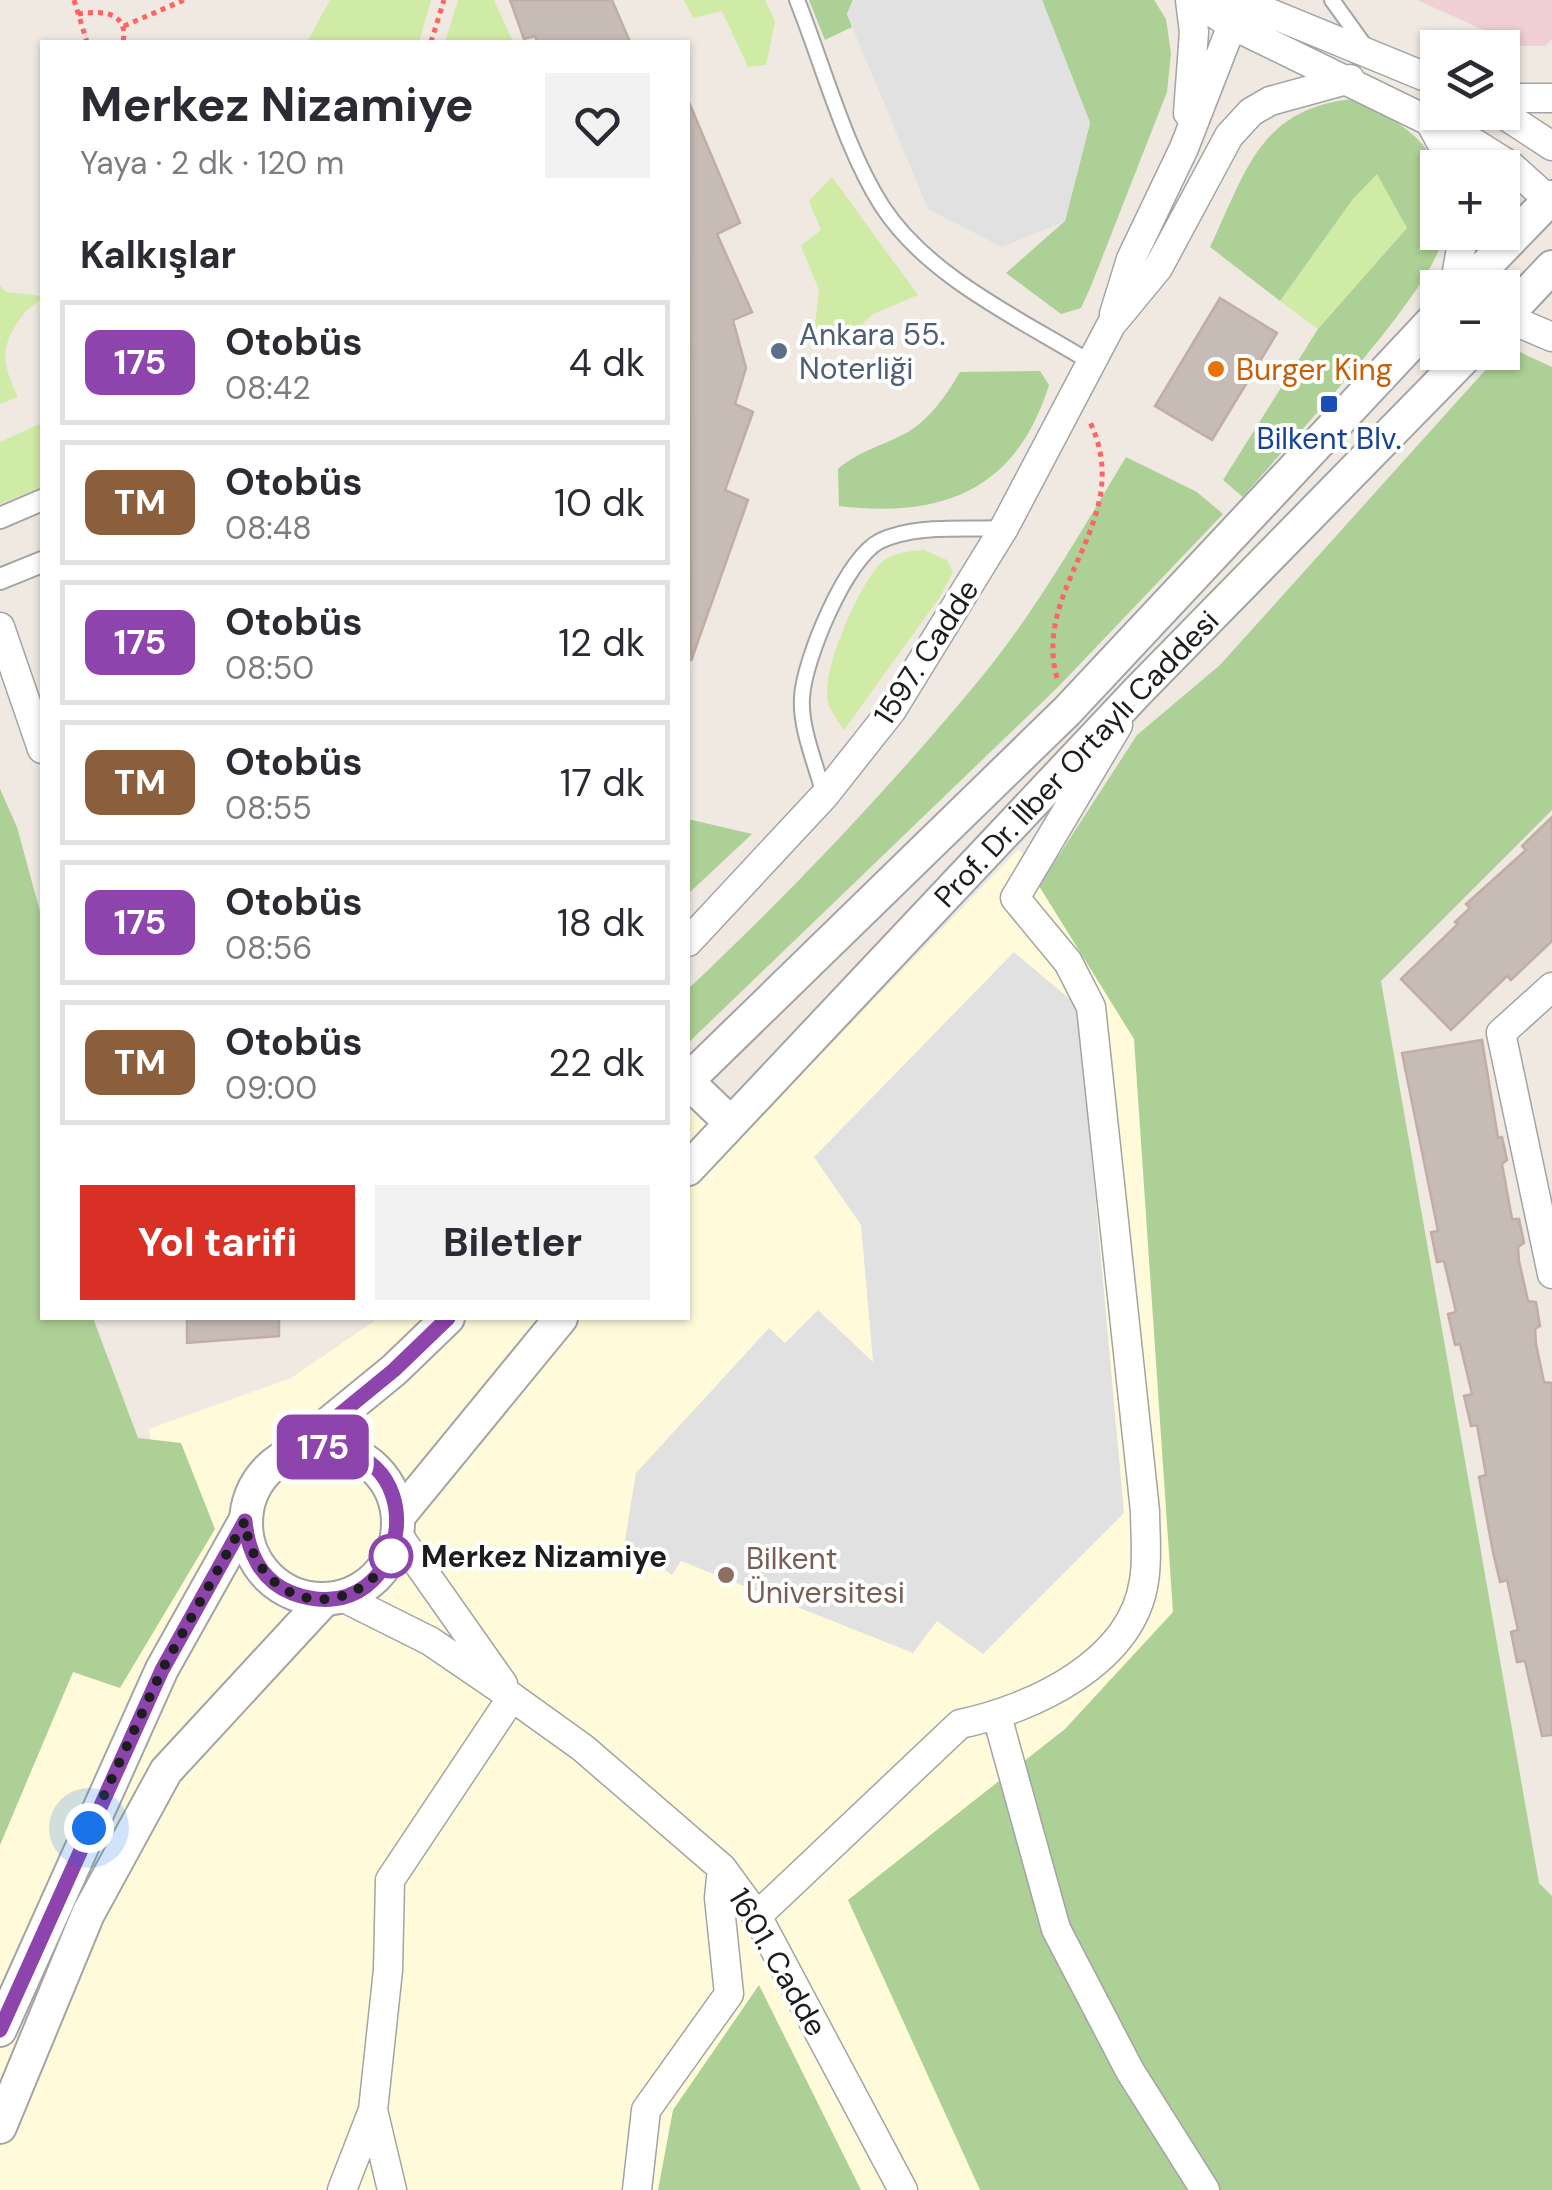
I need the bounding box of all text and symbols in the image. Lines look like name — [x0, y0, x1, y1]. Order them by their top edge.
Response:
map controls — [1420, 30, 1520, 370]
button: layers — [1420, 30, 1520, 130]
text: Merkez Nizamiye — [80, 73, 474, 136]
button: heart — [545, 73, 650, 178]
text: Yaya · 2 dk · 120 m — [80, 142, 344, 184]
button: + — [1420, 150, 1520, 250]
text: Kalkışlar — [80, 230, 236, 280]
button: − — [1420, 270, 1520, 370]
place label: Ankara 55. Noterliği — [799, 315, 945, 388]
text: Otobüs — [225, 317, 362, 367]
text: 4 dk — [569, 338, 645, 388]
text: 175 — [114, 339, 166, 385]
marker: Ankara 55. Noterliği — [768, 340, 790, 362]
place label: Burger King — [1236, 350, 1392, 389]
marker: Burger King — [1205, 358, 1227, 380]
text: 08:42 — [225, 367, 311, 409]
marker: Bilkent Blv. — [1318, 393, 1340, 415]
place label: Bilkent Blv. — [1257, 419, 1401, 458]
text: Otobüs — [225, 457, 362, 507]
text: 10 dk — [554, 478, 645, 528]
text: TM — [114, 479, 166, 525]
text: 08:48 — [225, 507, 312, 549]
street label: 1597. Cadde — [865, 572, 987, 732]
text: Otobüs — [225, 597, 362, 647]
street label: Prof. Dr. İlber Ortaylı Caddesi — [925, 601, 1227, 915]
text: 12 dk — [558, 618, 645, 668]
text: 175 — [114, 619, 166, 665]
text: 08:50 — [225, 647, 314, 689]
text: Otobüs — [225, 737, 362, 787]
text: 17 dk — [560, 758, 645, 808]
text: TM — [114, 759, 166, 805]
text: 08:55 — [225, 787, 312, 829]
text: Otobüs — [225, 877, 362, 927]
text: 18 dk — [557, 898, 645, 948]
text: 175 — [114, 899, 166, 945]
text: 08:56 — [225, 927, 312, 969]
text: Otobüs — [225, 1017, 362, 1067]
text: 22 dk — [548, 1038, 645, 1088]
text: TM — [114, 1039, 166, 1085]
text: 09:00 — [225, 1067, 317, 1109]
button: Yol tarifi — [80, 1185, 355, 1300]
button: Biletler — [375, 1185, 650, 1300]
line badge: 175 — [266, 1414, 380, 1480]
text: 175 — [297, 1424, 349, 1470]
marker: Merkez Nizamiye — [370, 1535, 412, 1577]
place label: Merkez Nizamiye — [421, 1537, 667, 1576]
place label: Bilkent Üniversitesi — [746, 1539, 905, 1612]
marker: Bilkent Üniversitesi — [715, 1564, 737, 1586]
your location — [64, 1803, 114, 1853]
street label: 1601. Cadde — [720, 1881, 836, 2043]

